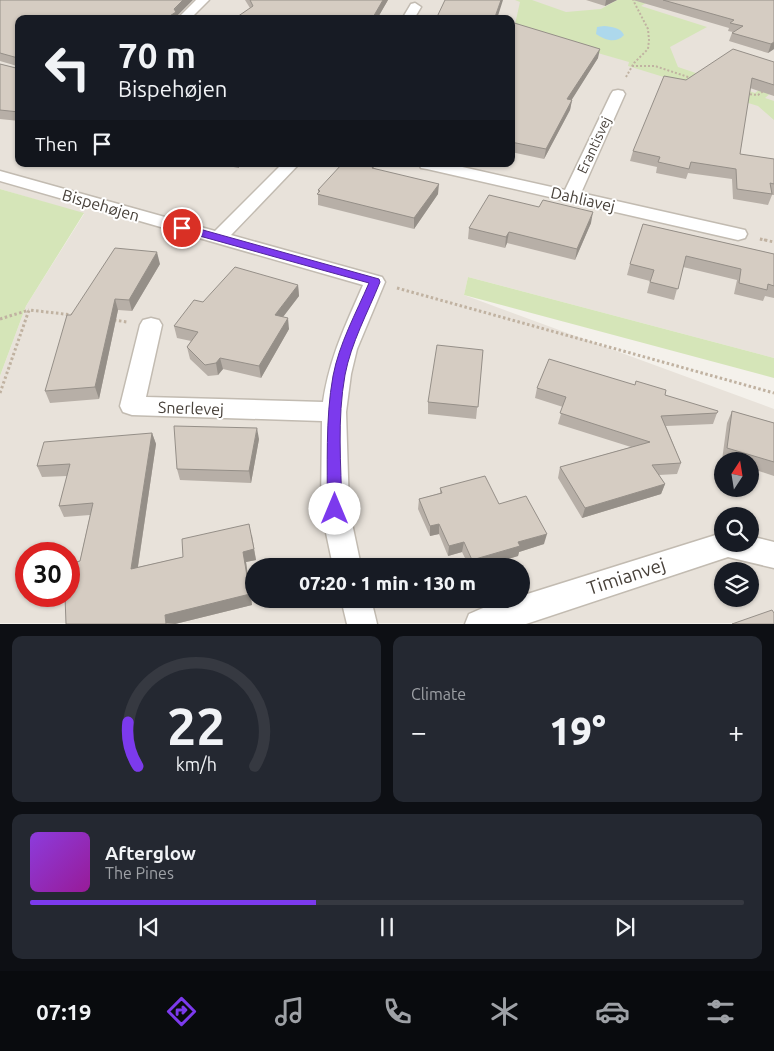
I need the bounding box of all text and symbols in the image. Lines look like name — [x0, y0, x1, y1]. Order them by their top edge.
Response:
icon: left — [35, 35, 100, 100]
text: 70 m — [118, 35, 196, 75]
text: Bispehøjen — [118, 76, 227, 101]
street label: Erantisvej — [574, 114, 614, 176]
icon: arrive — [88, 130, 116, 158]
text: Then — [35, 133, 78, 155]
street label: Dahliavej — [549, 183, 617, 215]
street label: Bispehøjen — [60, 185, 142, 225]
pin — [161, 207, 203, 249]
icon: arrive — [168, 214, 196, 242]
street label: Snerlevej — [158, 398, 224, 418]
north arrow — [714, 452, 759, 498]
map controls — [714, 452, 759, 607]
position arrow — [308, 482, 360, 534]
button: search — [714, 507, 759, 552]
speed limit sign: 30 — [15, 542, 80, 607]
street label: Timianvej — [584, 553, 668, 599]
button: layers — [714, 562, 759, 607]
text: 07:20 · 1 min · 130 m — [299, 572, 476, 594]
text: Climate — [411, 685, 466, 703]
text: 22 — [167, 697, 226, 755]
text: 19° — [549, 710, 606, 752]
text: − — [411, 716, 427, 747]
text: + — [728, 716, 744, 747]
text: km/h — [176, 754, 217, 774]
text: Afterglow — [105, 842, 196, 864]
text: The Pines — [105, 864, 174, 882]
icon: previous — [135, 913, 163, 941]
icon: pause — [373, 913, 401, 941]
icon: next — [611, 913, 639, 941]
icon: directions — [164, 994, 199, 1029]
icon: music — [272, 994, 307, 1029]
icon: phone — [380, 994, 415, 1029]
icon: climate — [487, 994, 522, 1029]
icon: car — [595, 994, 630, 1029]
icon: filters — [703, 994, 738, 1029]
text: 07:19 — [36, 999, 91, 1024]

